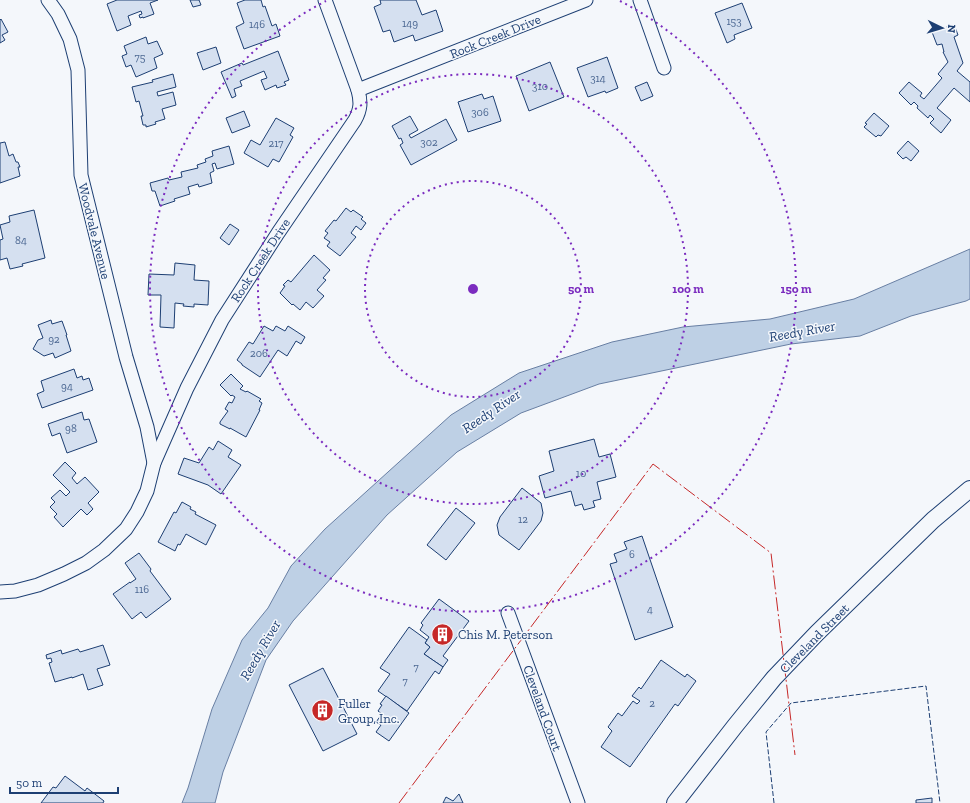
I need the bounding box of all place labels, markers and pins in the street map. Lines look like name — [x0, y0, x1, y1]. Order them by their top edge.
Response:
centre of rings — [466, 282, 480, 296]
building icon: Chis M. Peterson — [429, 621, 455, 647]
place label: Chis M. Peterson — [458, 627, 553, 642]
place label: Fuller Group, Inc. — [338, 696, 399, 726]
building icon: Fuller Group, Inc. — [310, 697, 336, 723]

